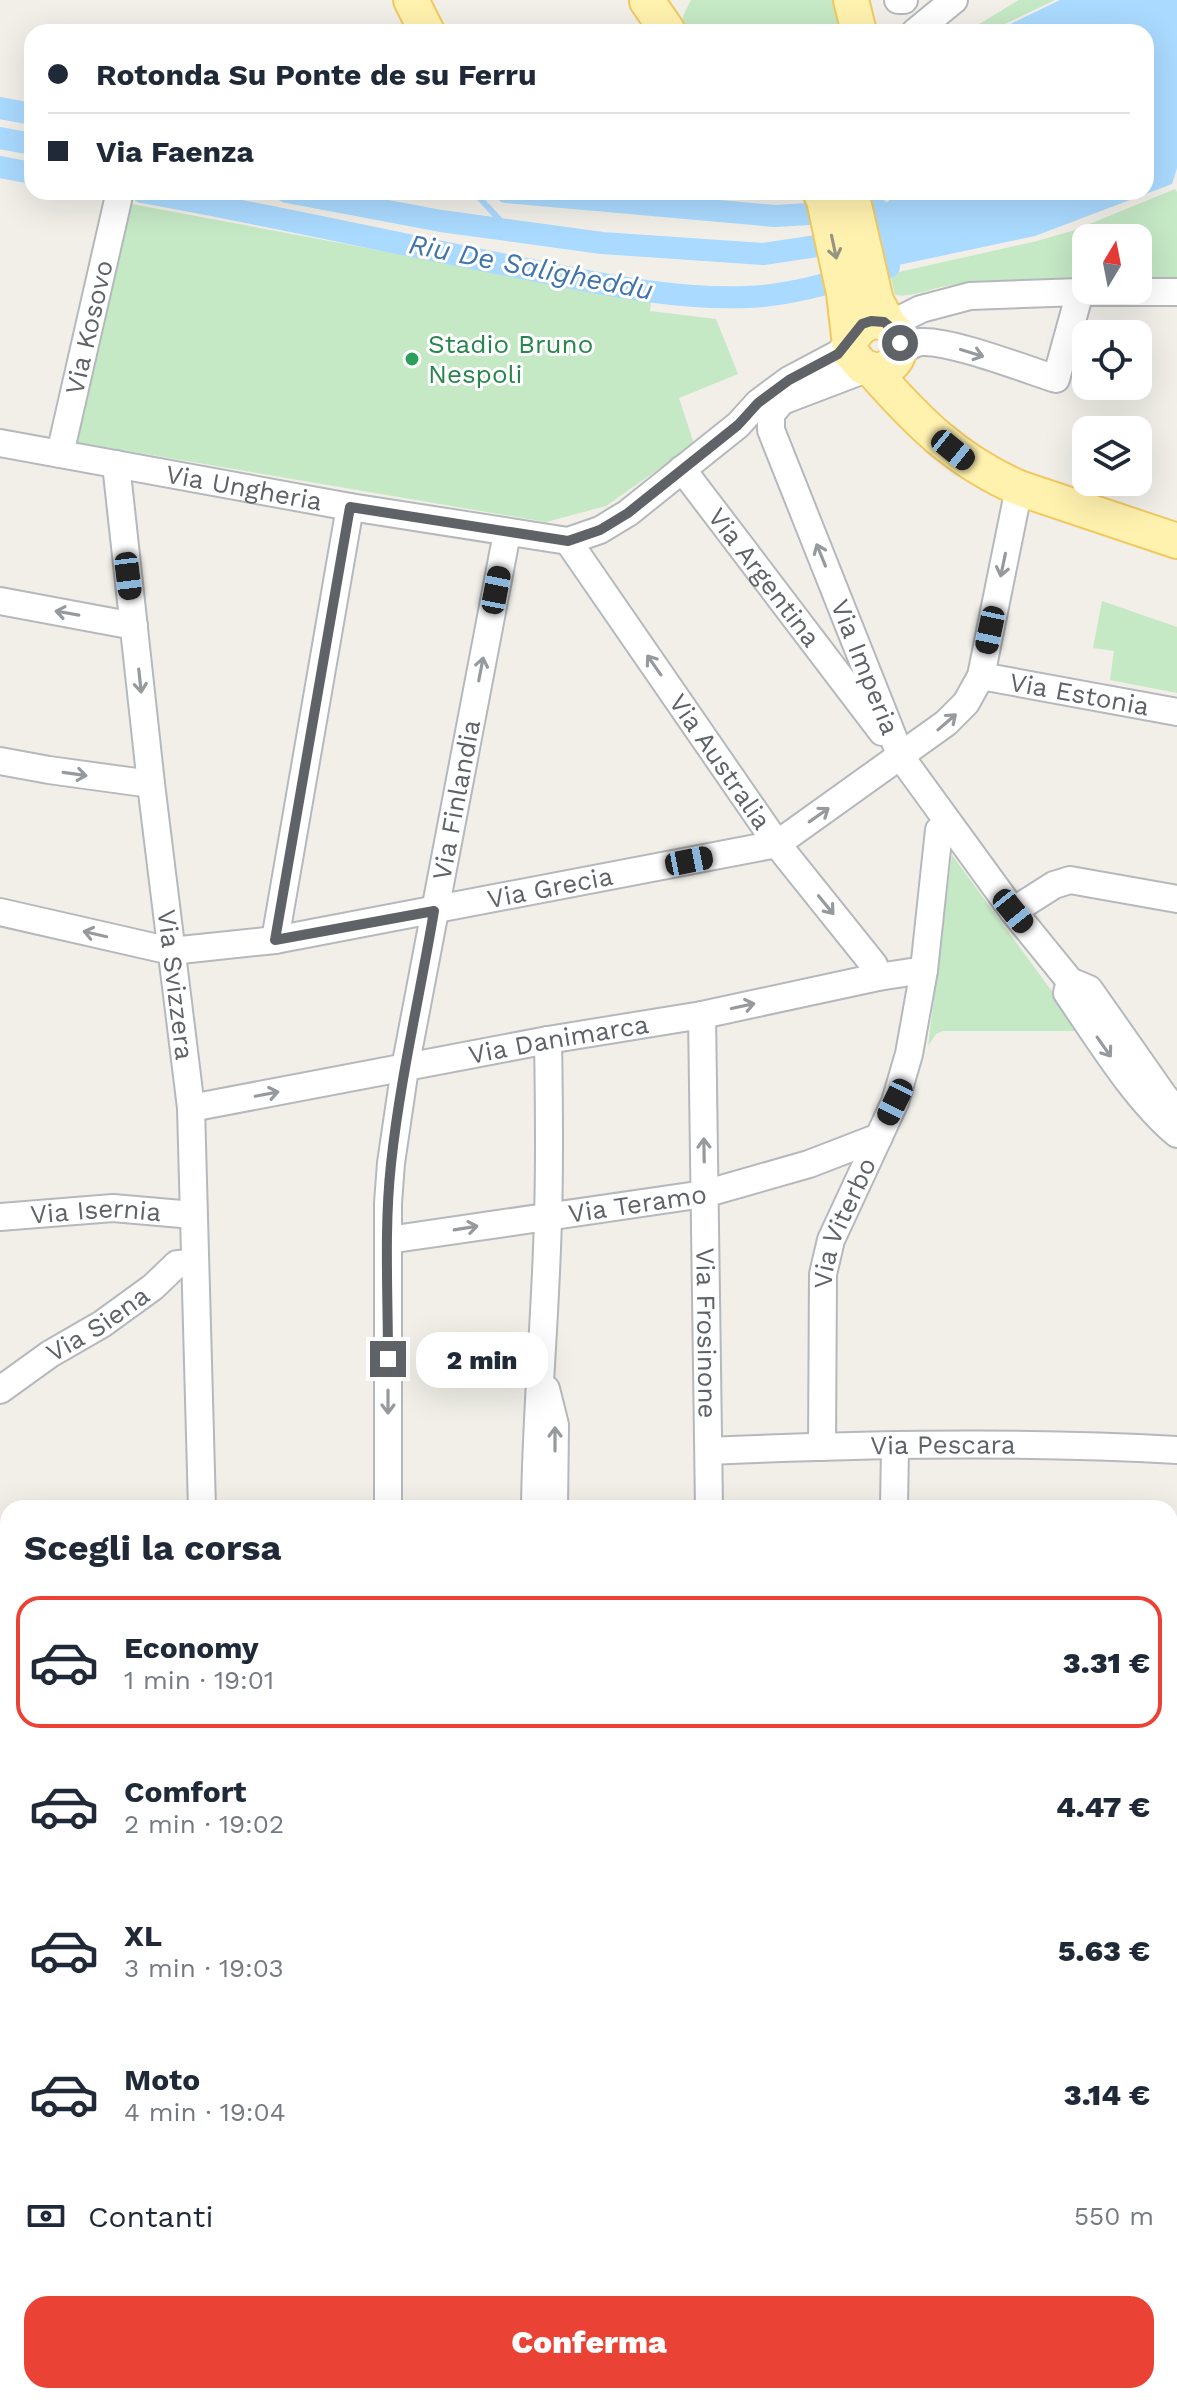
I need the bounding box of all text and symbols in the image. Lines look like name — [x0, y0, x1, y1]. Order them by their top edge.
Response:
text: Rotonda Su Ponte de su Ferru — [96, 57, 537, 92]
text: Via Faenza — [96, 134, 254, 169]
north arrow — [1072, 224, 1152, 304]
map controls — [1072, 224, 1152, 496]
water label: Riu De Saligheddu — [406, 227, 656, 307]
one-way arrow — [827, 233, 842, 259]
street label: Via Kosovo — [59, 257, 119, 397]
button: locate — [1072, 320, 1152, 400]
route start — [882, 325, 918, 361]
place label: Stadio Bruno Nespoli — [428, 329, 593, 389]
one-way arrow — [959, 346, 985, 361]
marker: Stadio Bruno Nespoli — [403, 350, 421, 368]
button: layers — [1072, 416, 1152, 496]
car — [927, 426, 979, 474]
street label: Via Ungheria — [163, 459, 325, 517]
street label: Via Argentina — [702, 502, 827, 653]
one-way arrow — [813, 543, 827, 568]
car — [113, 551, 143, 601]
one-way arrow — [995, 551, 1010, 577]
car — [480, 564, 512, 616]
street label: Via Imperia — [825, 595, 906, 739]
car — [973, 604, 1007, 656]
one-way arrow — [55, 605, 80, 620]
one-way arrow — [645, 654, 662, 676]
one-way arrow — [474, 657, 489, 682]
one-way arrow — [132, 667, 147, 694]
street label: Via Estonia — [1007, 667, 1152, 722]
street label: Via Australia — [663, 688, 778, 835]
one-way arrow — [936, 713, 956, 731]
street label: Via Finlandia — [426, 717, 486, 883]
one-way arrow — [62, 767, 87, 782]
one-way arrow — [807, 807, 829, 823]
car — [663, 845, 715, 877]
street label: Via Grecia — [485, 861, 616, 914]
car — [989, 885, 1037, 937]
one-way arrow — [817, 894, 835, 915]
street label: Via Svizzera — [152, 908, 200, 1062]
one-way arrow — [83, 926, 109, 941]
one-way arrow — [730, 998, 756, 1013]
street label: Via Danimarca — [466, 1009, 651, 1070]
one-way arrow — [1096, 1036, 1113, 1058]
car — [874, 1075, 916, 1129]
one-way arrow — [254, 1085, 280, 1100]
one-way arrow — [696, 1137, 711, 1164]
street label: Via Viterbo — [808, 1153, 882, 1288]
street label: Via Teramo — [566, 1179, 708, 1229]
street label: Via Isernia — [29, 1193, 163, 1230]
one-way arrow — [452, 1220, 478, 1235]
street label: Via Frosinone — [690, 1247, 723, 1419]
street label: Via Siena — [41, 1280, 155, 1368]
callout: 2 min — [416, 1331, 548, 1387]
route end — [370, 1341, 406, 1377]
text: 2 min — [447, 1345, 517, 1375]
one-way arrow — [380, 1388, 396, 1415]
one-way arrow — [547, 1426, 563, 1453]
street label: Via Pescara — [870, 1429, 1016, 1461]
text: Scegli la corsa — [24, 1527, 281, 1569]
icon: car — [28, 1626, 100, 1698]
text: Economy — [124, 1630, 259, 1665]
text: 3.31 € — [1063, 1645, 1150, 1680]
text: 1 min · 19:01 — [124, 1665, 274, 1695]
icon: car — [28, 1770, 100, 1842]
text: Comfort — [124, 1774, 246, 1809]
text: 4.47 € — [1056, 1789, 1150, 1824]
text: 2 min · 19:02 — [124, 1809, 284, 1839]
icon: car — [28, 1914, 100, 1986]
text: XL — [124, 1918, 162, 1953]
text: 5.63 € — [1058, 1933, 1150, 1968]
text: 3 min · 19:03 — [124, 1953, 284, 1983]
icon: car — [28, 2058, 100, 2130]
text: Moto — [124, 2062, 200, 2097]
text: 3.14 € — [1064, 2077, 1150, 2112]
text: 4 min · 19:04 — [124, 2097, 286, 2127]
icon: cash — [24, 2194, 68, 2238]
text: Contanti — [88, 2199, 213, 2234]
text: 550 m — [1074, 2201, 1154, 2231]
button: Conferma — [24, 2296, 1154, 2388]

